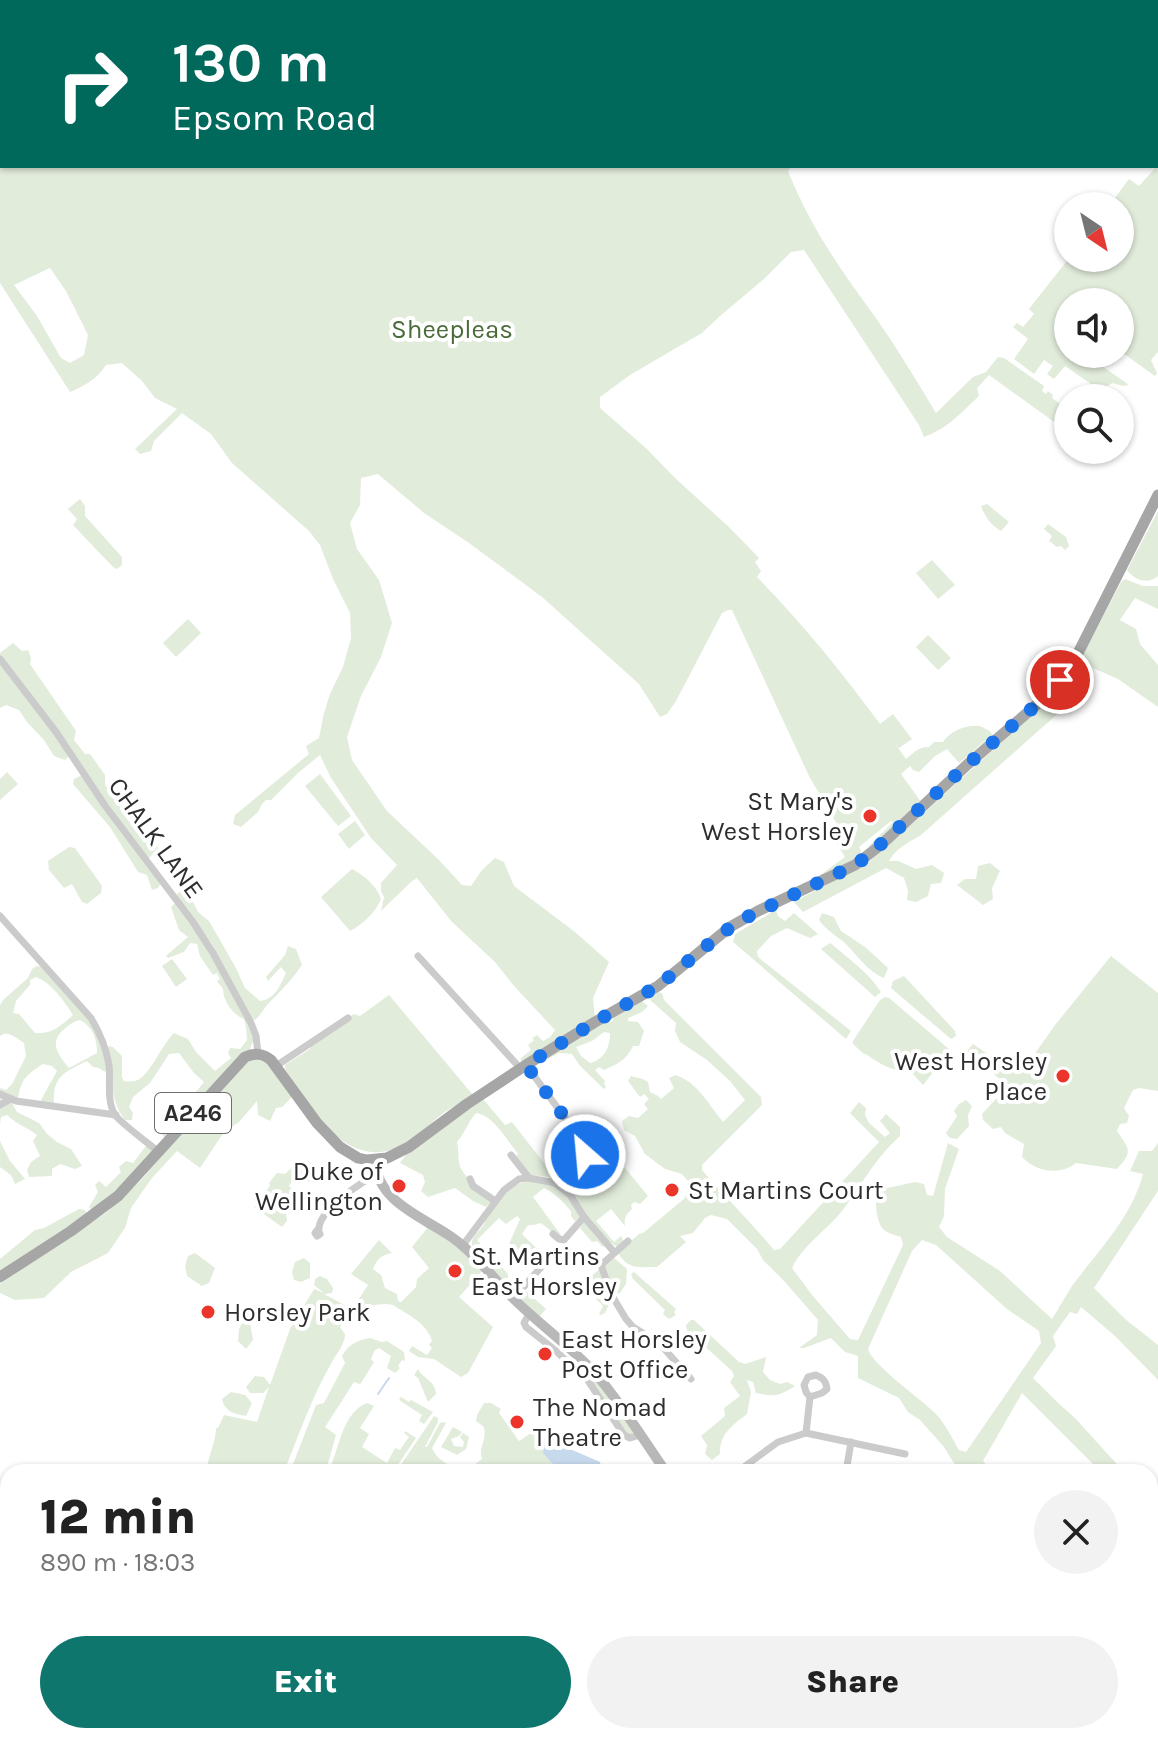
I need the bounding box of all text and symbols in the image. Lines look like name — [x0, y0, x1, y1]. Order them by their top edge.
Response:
text: 130 m — [172, 30, 330, 95]
icon: right — [40, 32, 144, 136]
text: Epsom Road — [172, 97, 377, 139]
north arrow — [1054, 192, 1134, 272]
map controls — [1054, 192, 1134, 464]
button: sound — [1054, 288, 1134, 368]
park label: Sheepleas — [391, 314, 513, 345]
button: search — [1054, 384, 1134, 464]
pin — [1026, 646, 1094, 714]
icon: arrive — [1038, 658, 1082, 702]
street label: CHALK LANE — [102, 771, 210, 905]
place label: St Mary's West Horsley — [701, 786, 854, 847]
marker: St Mary's West Horsley — [861, 807, 879, 825]
place label: West Horsley Place — [894, 1046, 1047, 1107]
marker: West Horsley Place — [1054, 1067, 1072, 1085]
road number: A246 — [155, 1093, 231, 1133]
position arrow — [543, 1113, 627, 1197]
place label: Duke of Wellington — [255, 1156, 384, 1217]
place label: St Martins Court — [688, 1175, 884, 1206]
marker: Duke of Wellington — [390, 1177, 408, 1195]
marker: St Martins Court — [663, 1181, 681, 1199]
place label: St. Martins East Horsley — [471, 1241, 617, 1302]
marker: St. Martins East Horsley — [446, 1262, 464, 1280]
place label: Horsley Park — [224, 1297, 370, 1328]
marker: Horsley Park — [199, 1303, 217, 1321]
place label: East Horsley Post Office — [561, 1324, 707, 1385]
marker: East Horsley Post Office — [536, 1345, 554, 1363]
place label: The Nomad Theatre — [533, 1392, 667, 1453]
marker: The Nomad Theatre — [508, 1413, 526, 1431]
text: 12 min — [40, 1489, 196, 1545]
button: close — [1034, 1490, 1118, 1574]
text: 890 m · 18:03 — [40, 1547, 195, 1578]
button: Exit — [40, 1636, 571, 1728]
button: Share — [587, 1636, 1118, 1728]

